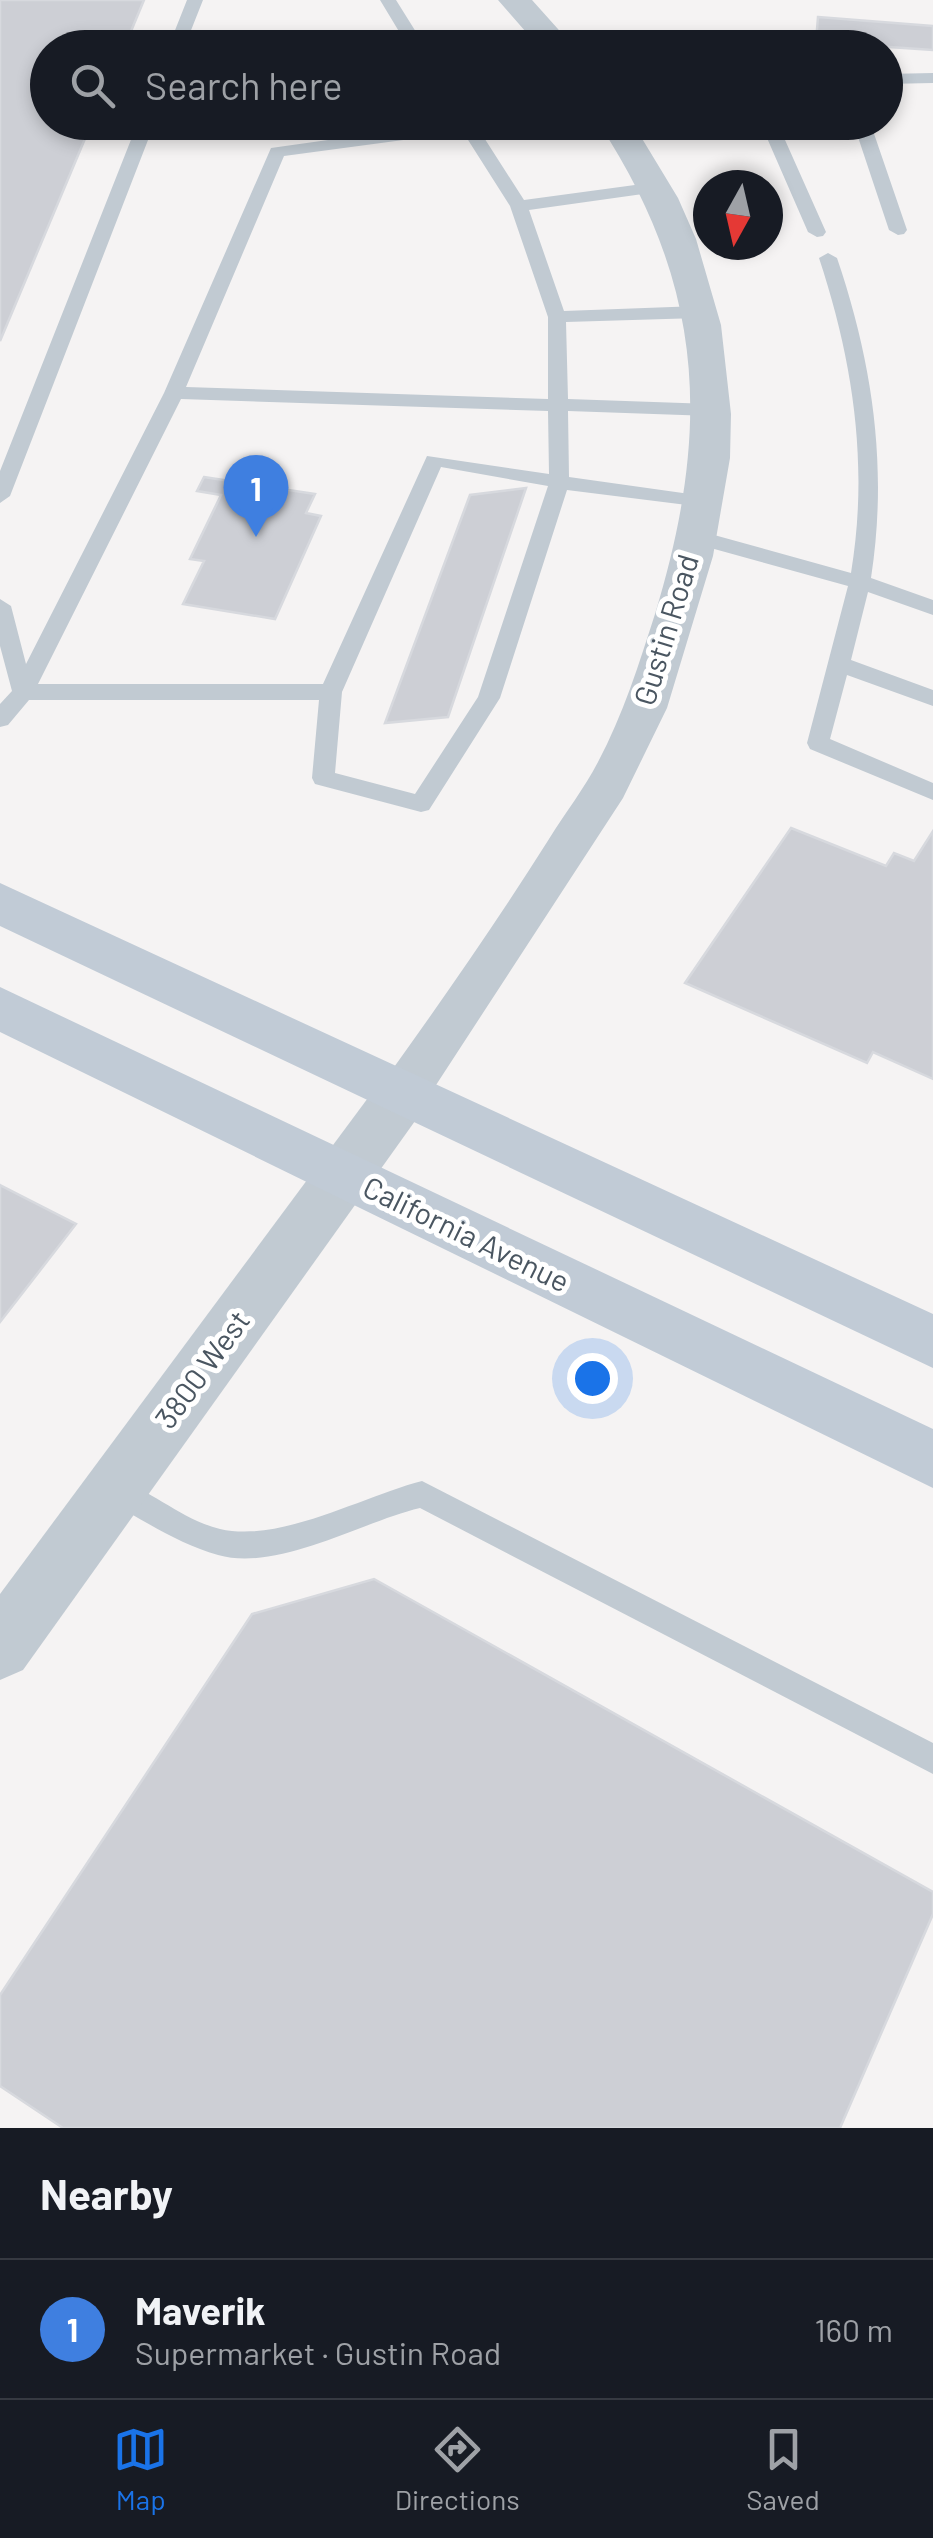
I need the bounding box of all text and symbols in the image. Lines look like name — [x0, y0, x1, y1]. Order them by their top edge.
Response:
search box — [30, 30, 903, 140]
icon: search — [65, 58, 120, 113]
text: Search here — [145, 62, 343, 108]
north arrow — [693, 170, 783, 260]
pin: 1 — [224, 454, 288, 537]
street label: Gustin Road — [625, 550, 705, 709]
street label: California Avenue — [358, 1168, 576, 1299]
street label: 3800 West — [147, 1303, 256, 1435]
your location — [567, 1353, 618, 1404]
text: Nearby — [40, 2168, 173, 2218]
text: Maverik — [135, 2287, 265, 2333]
text: 1 — [67, 2310, 78, 2348]
text: 160 m — [814, 2310, 893, 2348]
text: Supermarket · Gustin Road — [135, 2333, 501, 2371]
tab: Map — [113, 2422, 168, 2516]
tab: Directions — [395, 2422, 520, 2516]
tab: Saved — [746, 2422, 820, 2516]

